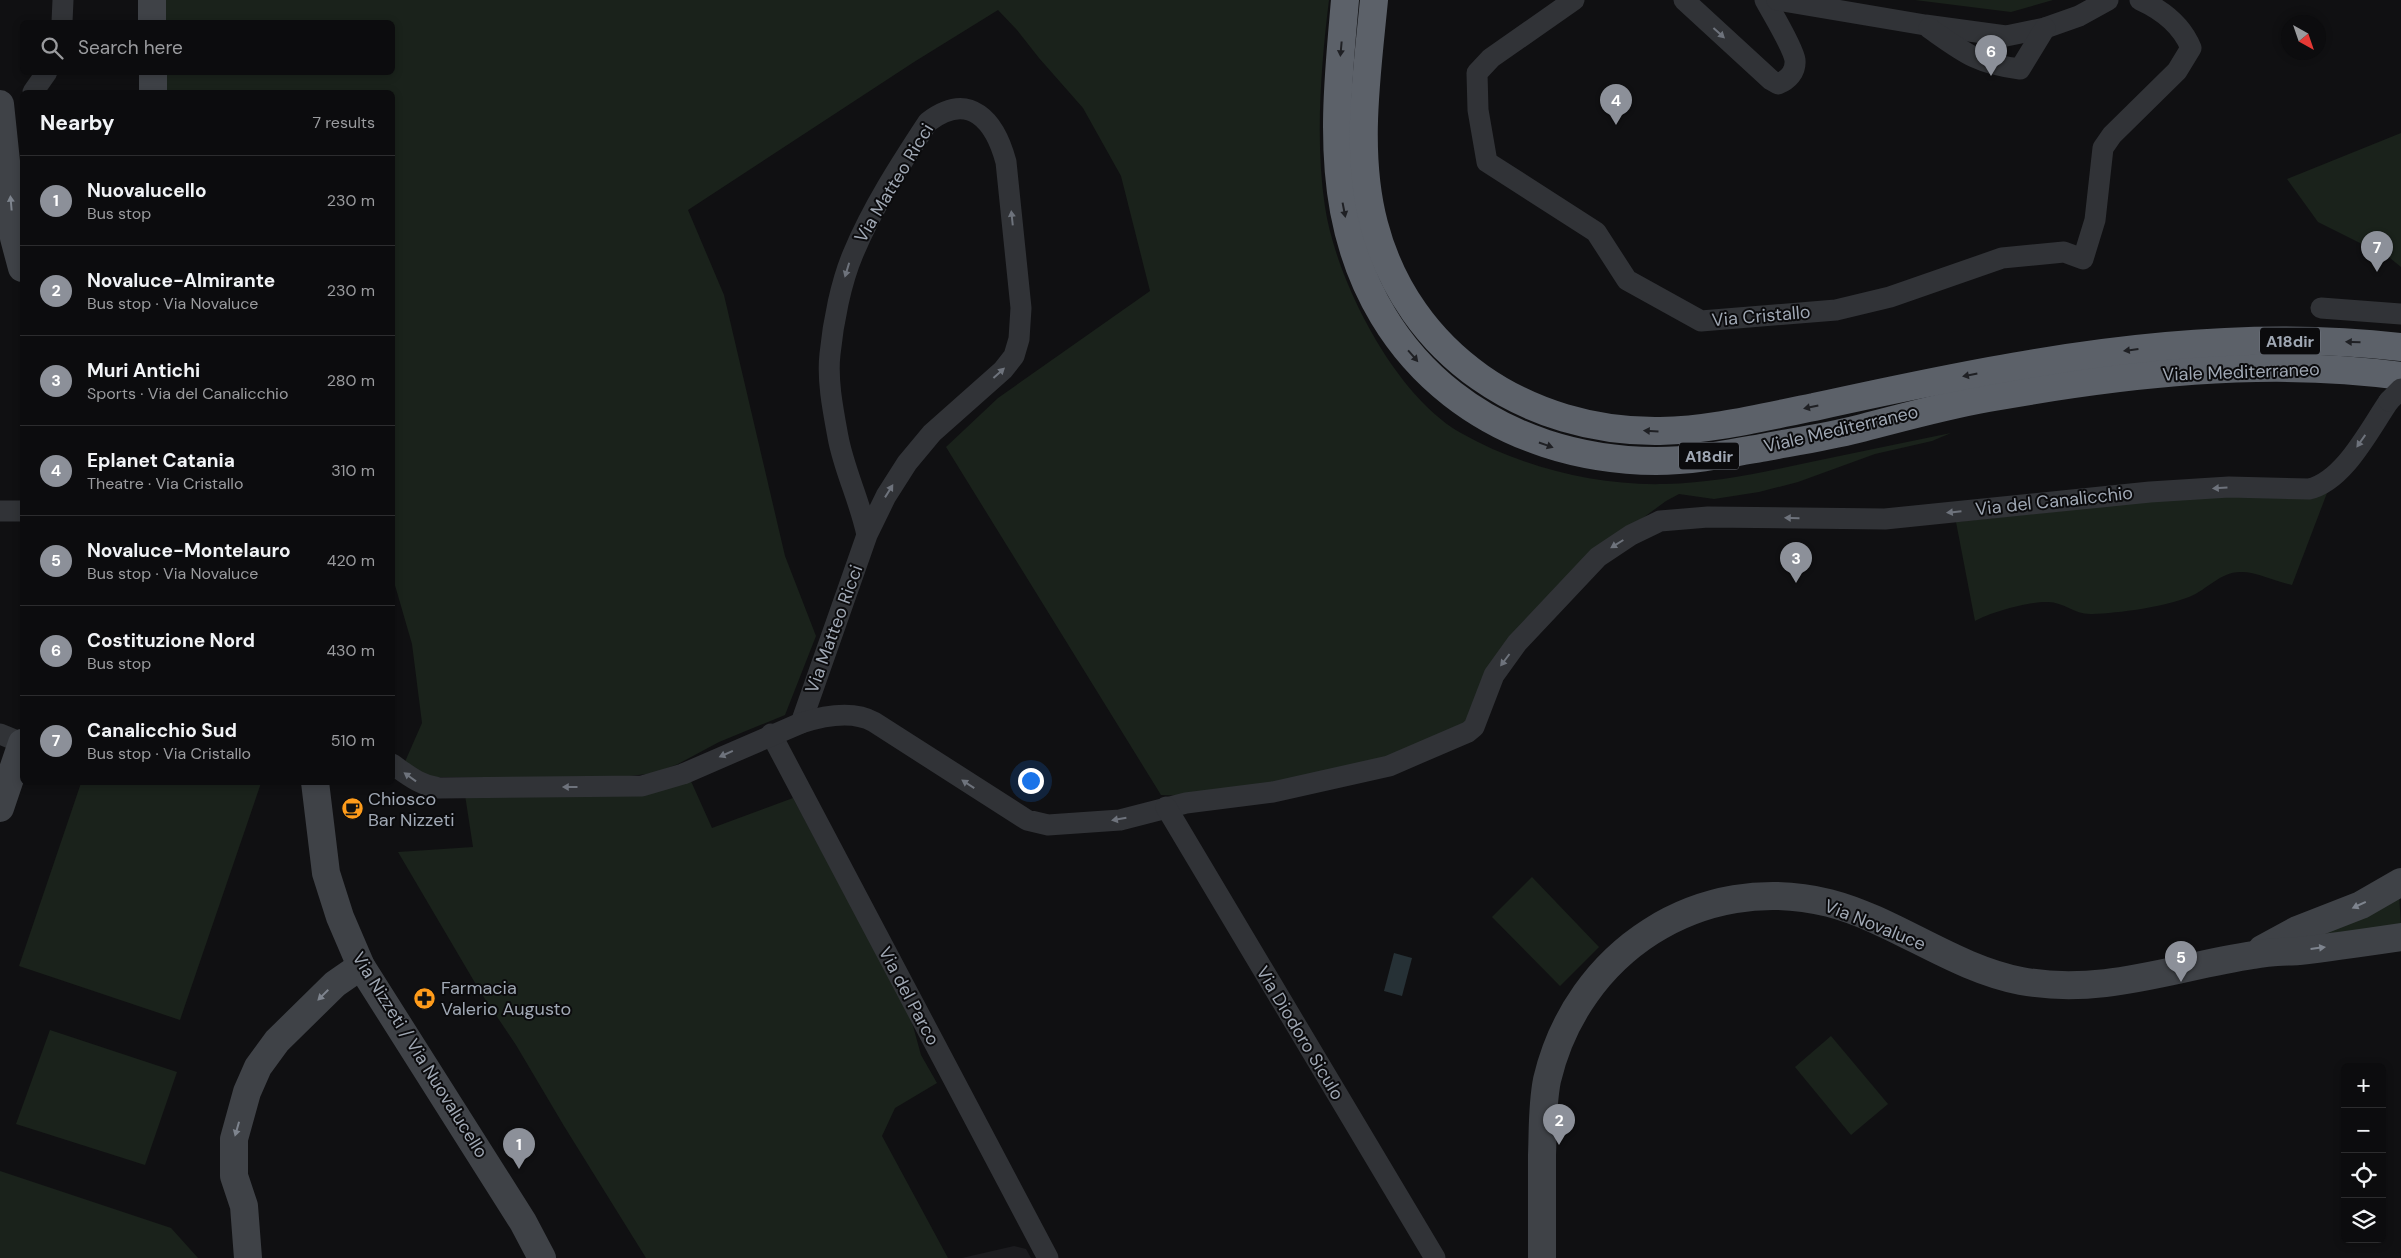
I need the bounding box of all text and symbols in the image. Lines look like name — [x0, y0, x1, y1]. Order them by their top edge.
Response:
north arrow — [2281, 15, 2326, 60]
search box — [20, 20, 395, 75]
one-way arrow — [1713, 27, 1725, 39]
icon: search — [38, 34, 66, 62]
text: Search here — [78, 35, 183, 60]
pin: 6 — [1975, 35, 2007, 76]
one-way arrow — [1337, 41, 1345, 57]
pin: 4 — [1600, 84, 1632, 125]
text: Nearby — [40, 109, 114, 137]
text: 7 results — [312, 112, 375, 133]
street label: Via Matteo Ricci — [849, 119, 939, 247]
text: Nuovalucello — [87, 178, 206, 203]
text: 1 — [53, 190, 59, 211]
text: 230 m — [327, 190, 375, 211]
one-way arrow — [7, 195, 15, 211]
text: Bus stop — [87, 203, 151, 224]
one-way arrow — [1340, 203, 1348, 218]
one-way arrow — [1008, 210, 1016, 226]
pin: 7 — [2361, 231, 2393, 272]
one-way arrow — [843, 262, 851, 277]
text: Novaluce-Almirante — [87, 268, 275, 293]
text: 2 — [51, 280, 61, 301]
text: 230 m — [327, 280, 375, 301]
text: Bus stop · Via Novaluce — [87, 293, 258, 314]
street label: Via Cristallo — [1711, 300, 1811, 332]
road number: A18dir — [2260, 328, 2320, 354]
one-way arrow — [2344, 338, 2360, 346]
one-way arrow — [2123, 346, 2139, 354]
one-way arrow — [1407, 349, 1418, 362]
street label: Viale Mediterraneo — [2162, 357, 2320, 387]
text: Muri Antichi — [87, 358, 200, 383]
one-way arrow — [992, 368, 1005, 379]
text: 3 — [51, 370, 61, 391]
text: 280 m — [327, 370, 375, 391]
one-way arrow — [1963, 371, 1978, 379]
text: Sports · Via del Canalicchio — [87, 383, 288, 404]
street label: Viale Mediterraneo — [1762, 400, 1920, 458]
one-way arrow — [1804, 403, 1819, 411]
one-way arrow — [1643, 426, 1659, 434]
one-way arrow — [2356, 434, 2366, 448]
one-way arrow — [1538, 442, 1553, 449]
road number: A18dir — [1679, 442, 1739, 470]
text: Eplanet Catania — [87, 448, 235, 473]
text: 4 — [51, 460, 61, 481]
text: 310 m — [331, 460, 375, 481]
text: Theatre · Via Cristallo — [87, 473, 243, 494]
street label: Via del Canalicchio — [1974, 481, 2134, 521]
one-way arrow — [2212, 484, 2228, 492]
one-way arrow — [884, 485, 893, 498]
one-way arrow — [1946, 508, 1962, 516]
one-way arrow — [1784, 514, 1800, 522]
text: Novaluce-Montelauro — [87, 538, 291, 563]
one-way arrow — [1611, 539, 1624, 549]
pin: 3 — [1780, 542, 1812, 583]
text: 5 — [51, 550, 61, 571]
text: 420 m — [327, 550, 375, 571]
street label: Via Matteo Ricci — [800, 561, 868, 697]
text: Bus stop · Via Novaluce — [87, 563, 258, 584]
text: Costituzione Nord — [87, 628, 255, 653]
text: 6 — [51, 640, 61, 661]
text: 430 m — [326, 640, 375, 661]
text: Bus stop — [87, 653, 151, 674]
one-way arrow — [1499, 653, 1510, 666]
text: Canalicchio Sud — [87, 718, 237, 743]
text: 7 — [52, 730, 60, 751]
text: 510 m — [331, 730, 375, 751]
text: Bus stop · Via Cristallo — [87, 743, 251, 764]
one-way arrow — [719, 750, 733, 758]
your location — [1018, 768, 1044, 794]
one-way arrow — [403, 772, 417, 782]
one-way arrow — [961, 779, 975, 789]
one-way arrow — [561, 783, 577, 791]
place label: Chiosco Bar Nizzeti — [368, 787, 455, 832]
cafe icon: Chiosco Bar Nizzeti — [340, 797, 364, 821]
one-way arrow — [1111, 816, 1127, 824]
street label: Via Novaluce — [1821, 894, 1929, 956]
one-way arrow — [2351, 901, 2366, 910]
pin: 5 — [2165, 941, 2197, 982]
street label: Via del Parco — [873, 943, 945, 1049]
one-way arrow — [2311, 944, 2327, 952]
street label: Via Nizzeti / Via Nuovalucello — [347, 948, 493, 1162]
street label: Via Diodoro Siculo — [1251, 962, 1349, 1104]
place label: Farmacia Valerio Augusto — [441, 976, 571, 1021]
pharmacy icon: Farmacia Valerio Augusto — [413, 986, 437, 1010]
one-way arrow — [317, 989, 329, 1001]
map controls — [2341, 1063, 2386, 1243]
button: + — [2341, 1063, 2386, 1108]
pin: 2 — [1543, 1104, 1575, 1145]
button: − — [2341, 1108, 2386, 1153]
one-way arrow — [232, 1121, 240, 1136]
pin: 1 — [503, 1128, 535, 1169]
button: locate — [2341, 1153, 2386, 1198]
button: layers — [2341, 1198, 2386, 1243]

